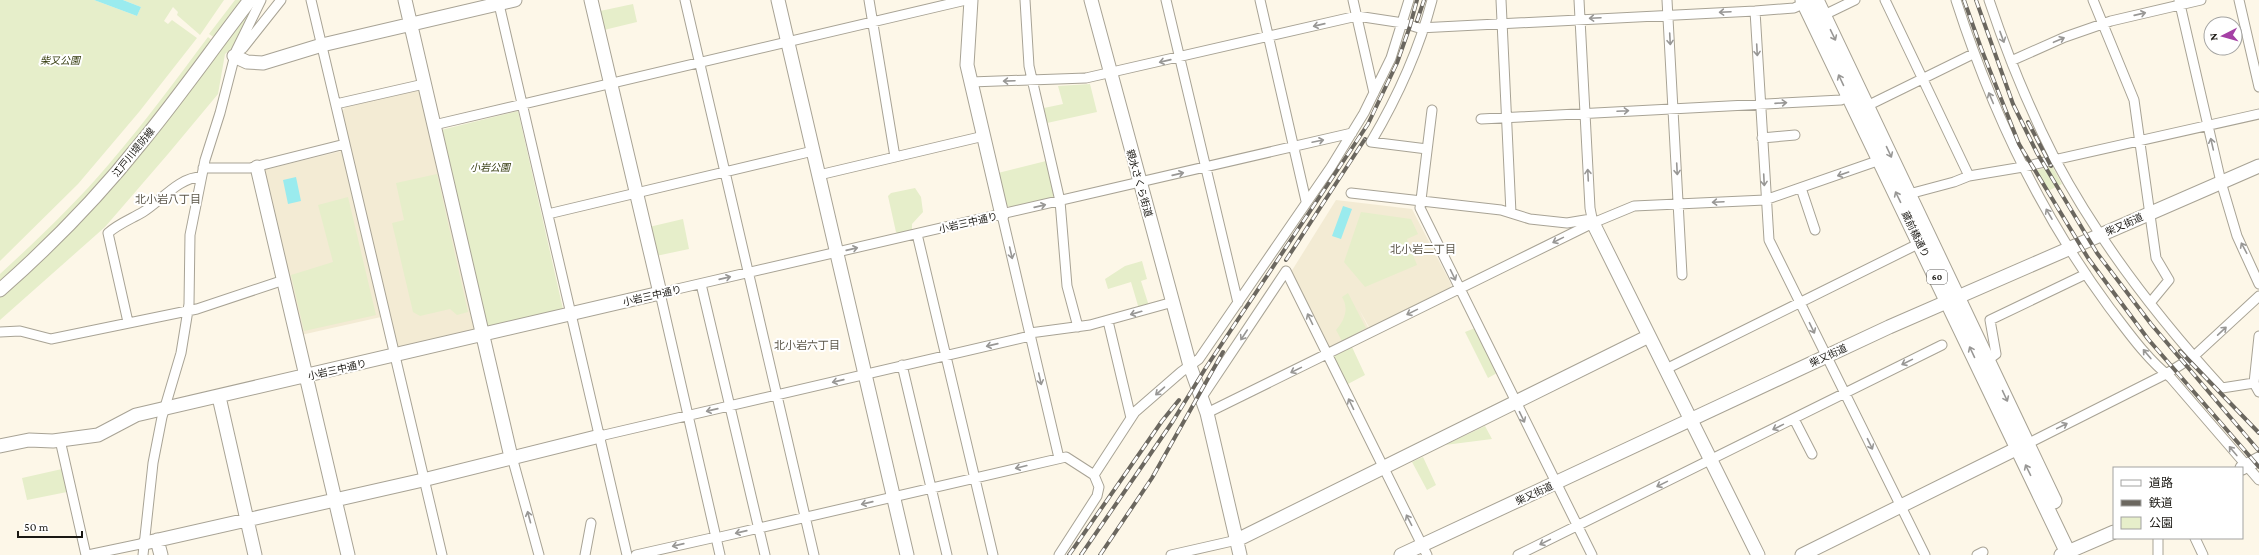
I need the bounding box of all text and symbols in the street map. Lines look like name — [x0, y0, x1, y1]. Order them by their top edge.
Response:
one-way arrow — [1719, 9, 1732, 16]
one-way arrow — [2133, 9, 2146, 17]
one-way arrow — [1589, 15, 1602, 22]
north arrow — [2203, 16, 2243, 56]
one-way arrow — [1313, 22, 1326, 29]
one-way arrow — [1830, 29, 1837, 41]
one-way arrow — [1998, 30, 2006, 42]
one-way arrow — [1666, 32, 1674, 45]
text: N — [2207, 32, 2219, 41]
one-way arrow — [2053, 35, 2065, 43]
one-way arrow — [1754, 43, 1761, 56]
park label: 柴又公園 — [40, 55, 82, 66]
one-way arrow — [1159, 58, 1172, 65]
one-way arrow — [1837, 74, 1844, 86]
one-way arrow — [1003, 77, 1016, 85]
one-way arrow — [1987, 92, 1995, 104]
one-way arrow — [1774, 100, 1787, 107]
one-way arrow — [1616, 107, 1629, 115]
street label: 江戸川堤防線 — [110, 126, 157, 179]
one-way arrow — [1311, 136, 1324, 144]
one-way arrow — [2208, 138, 2215, 151]
one-way arrow — [1886, 146, 1893, 158]
street label: 親水さくら街道 — [1125, 148, 1154, 218]
park label: 小岩公園 — [470, 162, 512, 173]
one-way arrow — [1673, 162, 1680, 175]
one-way arrow — [1171, 169, 1184, 177]
one-way arrow — [1584, 169, 1591, 182]
one-way arrow — [1837, 170, 1849, 178]
one-way arrow — [1761, 173, 1768, 186]
one-way arrow — [1894, 191, 1901, 203]
district label: 北小岩八丁目 — [135, 193, 201, 205]
one-way arrow — [1711, 199, 1724, 206]
one-way arrow — [1033, 201, 1046, 209]
one-way arrow — [2045, 208, 2053, 220]
street label: 蔵前橋通り — [1900, 209, 1931, 259]
street label: 小岩三中通り — [938, 210, 999, 235]
street label: 柴又街道 — [2104, 211, 2145, 238]
one-way arrow — [1552, 237, 1564, 244]
one-way arrow — [2239, 242, 2247, 254]
district label: 北小岩二丁目 — [1390, 243, 1456, 255]
one-way arrow — [845, 244, 858, 252]
one-way arrow — [1007, 246, 1015, 259]
one-way arrow — [1450, 268, 1457, 280]
road number: 60 — [1927, 270, 1947, 284]
one-way arrow — [718, 274, 731, 282]
street label: 小岩三中通り — [622, 283, 683, 308]
one-way arrow — [1407, 309, 1419, 316]
one-way arrow — [1129, 310, 1142, 317]
one-way arrow — [1306, 314, 1313, 326]
one-way arrow — [1809, 321, 1816, 333]
one-way arrow — [2217, 326, 2227, 335]
one-way arrow — [1240, 329, 1248, 341]
district label: 北小岩六丁目 — [774, 339, 840, 351]
one-way arrow — [986, 341, 999, 349]
street label: 柴又街道 — [1808, 342, 1849, 369]
one-way arrow — [1968, 347, 1975, 359]
one-way arrow — [2143, 349, 2152, 360]
street label: 小岩三中通り — [307, 357, 368, 382]
one-way arrow — [1901, 359, 1913, 366]
one-way arrow — [1290, 366, 1302, 374]
one-way arrow — [1037, 372, 1045, 385]
one-way arrow — [832, 377, 845, 385]
one-way arrow — [1155, 386, 1165, 395]
one-way arrow — [2002, 390, 2009, 402]
one-way arrow — [1347, 398, 1354, 410]
one-way arrow — [705, 406, 718, 414]
one-way arrow — [1519, 410, 1526, 422]
one-way arrow — [2056, 422, 2068, 429]
one-way arrow — [1772, 423, 1784, 431]
one-way arrow — [1867, 438, 1874, 450]
one-way arrow — [2229, 447, 2238, 457]
one-way arrow — [1015, 464, 1028, 472]
one-way arrow — [2024, 464, 2031, 476]
legend — [2113, 467, 2243, 539]
text: 道路 — [2149, 476, 2173, 490]
street label: 柴又街道 — [1514, 480, 1555, 507]
one-way arrow — [1656, 481, 1668, 488]
text: 鉄道 — [2149, 496, 2173, 510]
one-way arrow — [861, 500, 874, 508]
one-way arrow — [525, 511, 532, 524]
scale bar — [18, 513, 82, 539]
one-way arrow — [1405, 514, 1412, 526]
text: 公園 — [2149, 516, 2173, 530]
text: 50 m — [24, 520, 49, 534]
one-way arrow — [735, 529, 748, 537]
one-way arrow — [1539, 539, 1551, 546]
one-way arrow — [672, 542, 685, 550]

